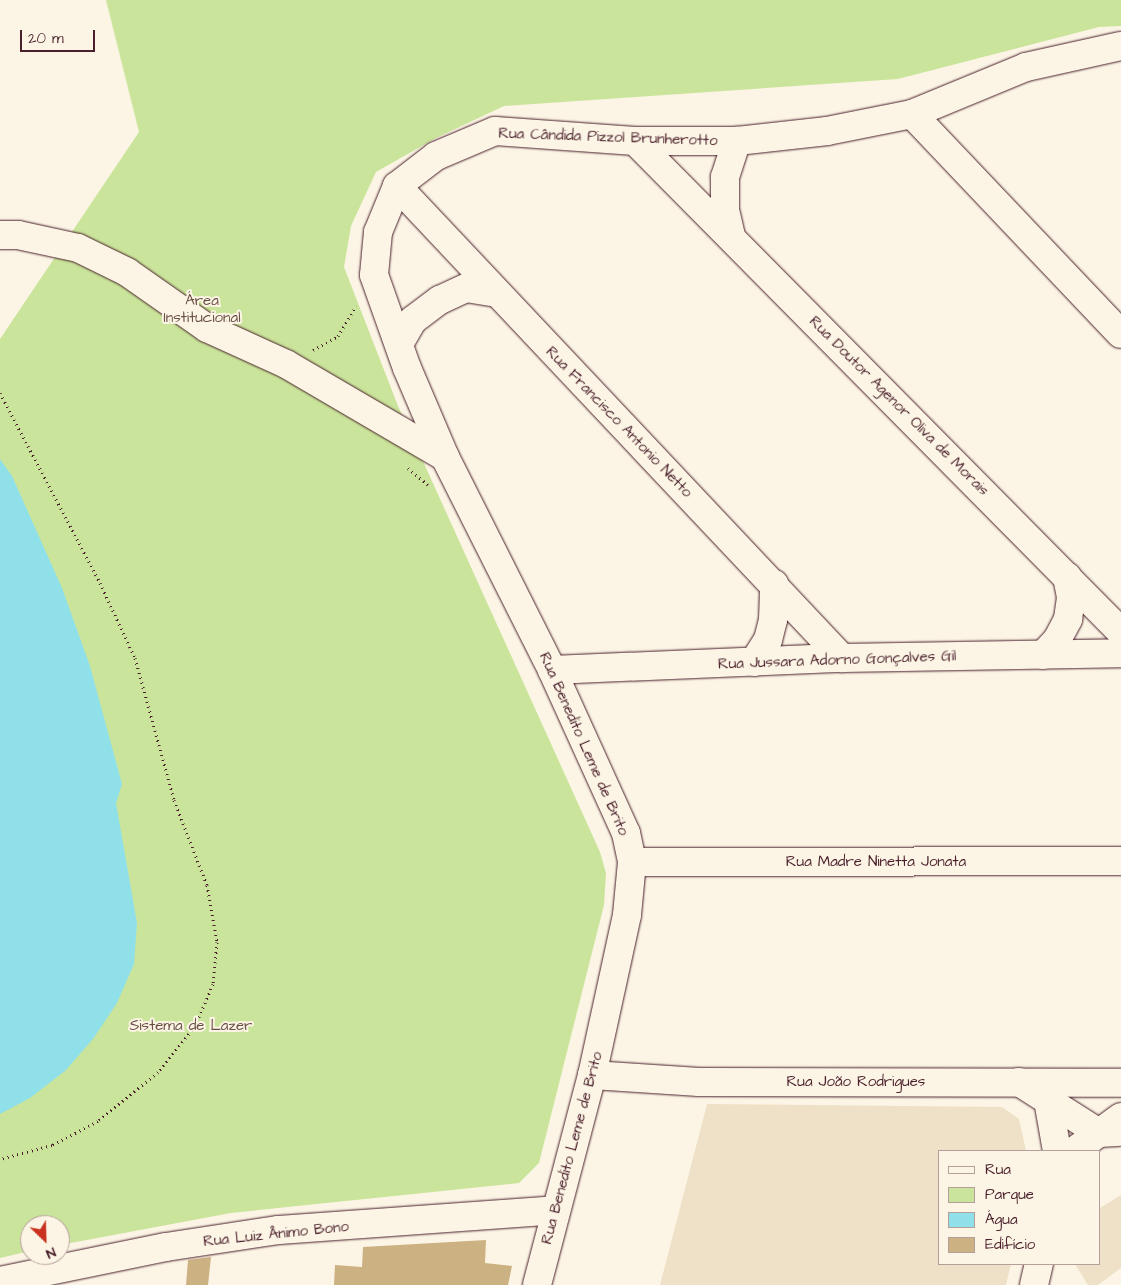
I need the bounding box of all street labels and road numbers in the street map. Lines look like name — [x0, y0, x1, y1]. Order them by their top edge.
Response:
street label: Rua Cândida Pizzol Brunherotto — [498, 124, 718, 150]
street label: Rua Doutor Agenor Oliva de Morais — [805, 312, 993, 500]
street label: Rua Francisco Antonio Netto — [542, 343, 696, 501]
street label: Rua Jussara Adorno Gonçalves Gil — [718, 647, 956, 673]
street label: Rua Benedito Leme de Brito — [535, 650, 633, 838]
street label: Rua Madre Ninetta Jonata — [786, 853, 966, 871]
street label: Rua Benedito Leme de Brito — [538, 1050, 606, 1246]
street label: Rua João Rodrigues — [787, 1073, 925, 1091]
street label: Rua Luiz Ânimo Bono — [202, 1217, 350, 1251]

